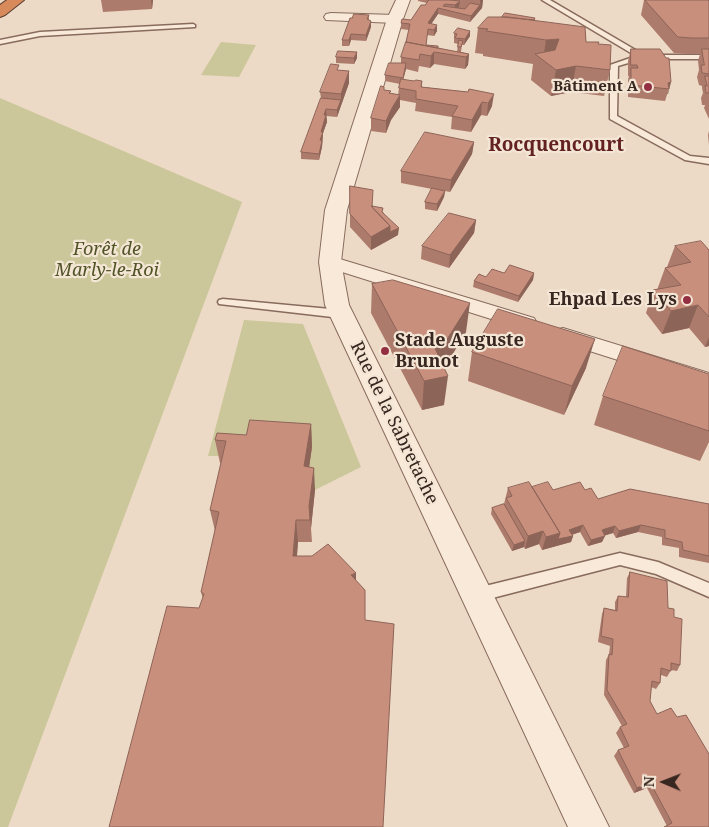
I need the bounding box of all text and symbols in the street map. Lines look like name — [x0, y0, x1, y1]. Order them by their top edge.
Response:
place label: Bâtiment A — [553, 78, 638, 96]
marker: Bâtiment A — [642, 81, 654, 93]
district label: Rocquencourt — [488, 135, 624, 157]
park label: Forêt de Marly-le-Roi — [55, 239, 159, 282]
place label: Ehpad Les Lys — [549, 289, 677, 311]
marker: Ehpad Les Lys — [681, 294, 693, 306]
place label: Stade Auguste Brunot — [395, 330, 524, 372]
street label: Rue de la Sabretache — [345, 338, 443, 508]
marker: Stade Auguste Brunot — [379, 345, 391, 357]
north arrow — [639, 757, 689, 807]
text: N — [639, 776, 658, 787]

